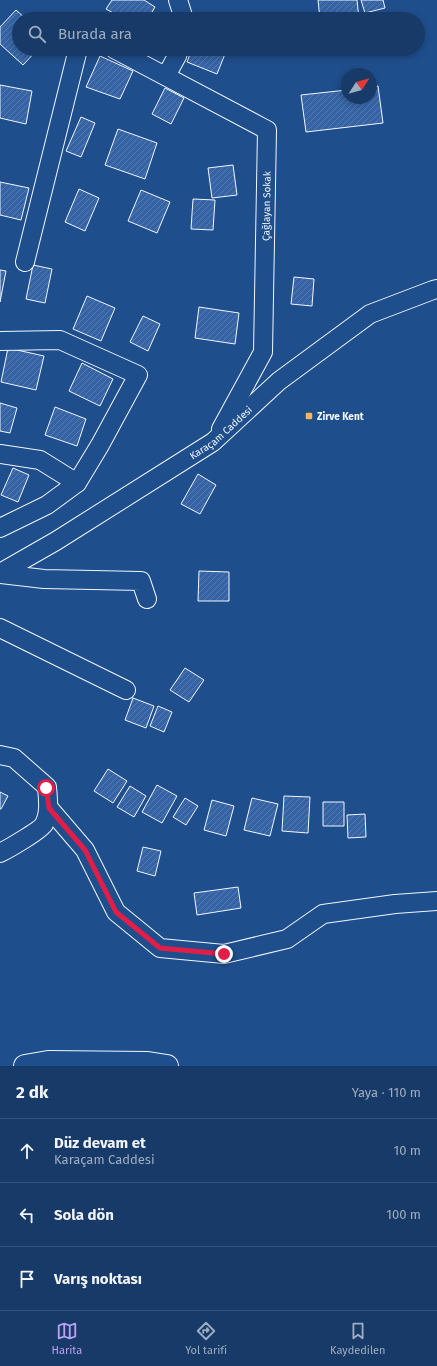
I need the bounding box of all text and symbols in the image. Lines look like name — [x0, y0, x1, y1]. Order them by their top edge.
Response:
search box — [12, 12, 425, 56]
icon: search — [26, 23, 48, 45]
text: Burada ara — [58, 25, 132, 43]
north arrow — [341, 68, 377, 104]
street label: Çağlayan Sokak — [260, 170, 274, 241]
street label: Karaçam Caddesi — [188, 403, 255, 462]
marker: Zirve Kent — [304, 411, 314, 421]
place label: Zirve Kent — [317, 411, 364, 423]
route start — [37, 779, 55, 797]
route end — [215, 945, 233, 963]
text: 2 dk — [16, 1082, 48, 1103]
text: Yaya · 110 m — [352, 1085, 421, 1100]
text: Düz devam et — [54, 1134, 146, 1152]
icon: ahead — [16, 1140, 38, 1162]
text: 10 m — [394, 1143, 421, 1158]
text: Karaçam Caddesi — [54, 1152, 155, 1167]
icon: left — [16, 1204, 38, 1226]
text: Sola dön — [54, 1206, 114, 1224]
text: 100 m — [386, 1207, 421, 1222]
icon: arrive — [16, 1268, 38, 1290]
text: Varış noktası — [54, 1270, 142, 1288]
tab: Harita — [51, 1320, 82, 1357]
tab: Yol tarifi — [185, 1320, 227, 1357]
tab: Kaydedilen — [330, 1320, 386, 1357]

